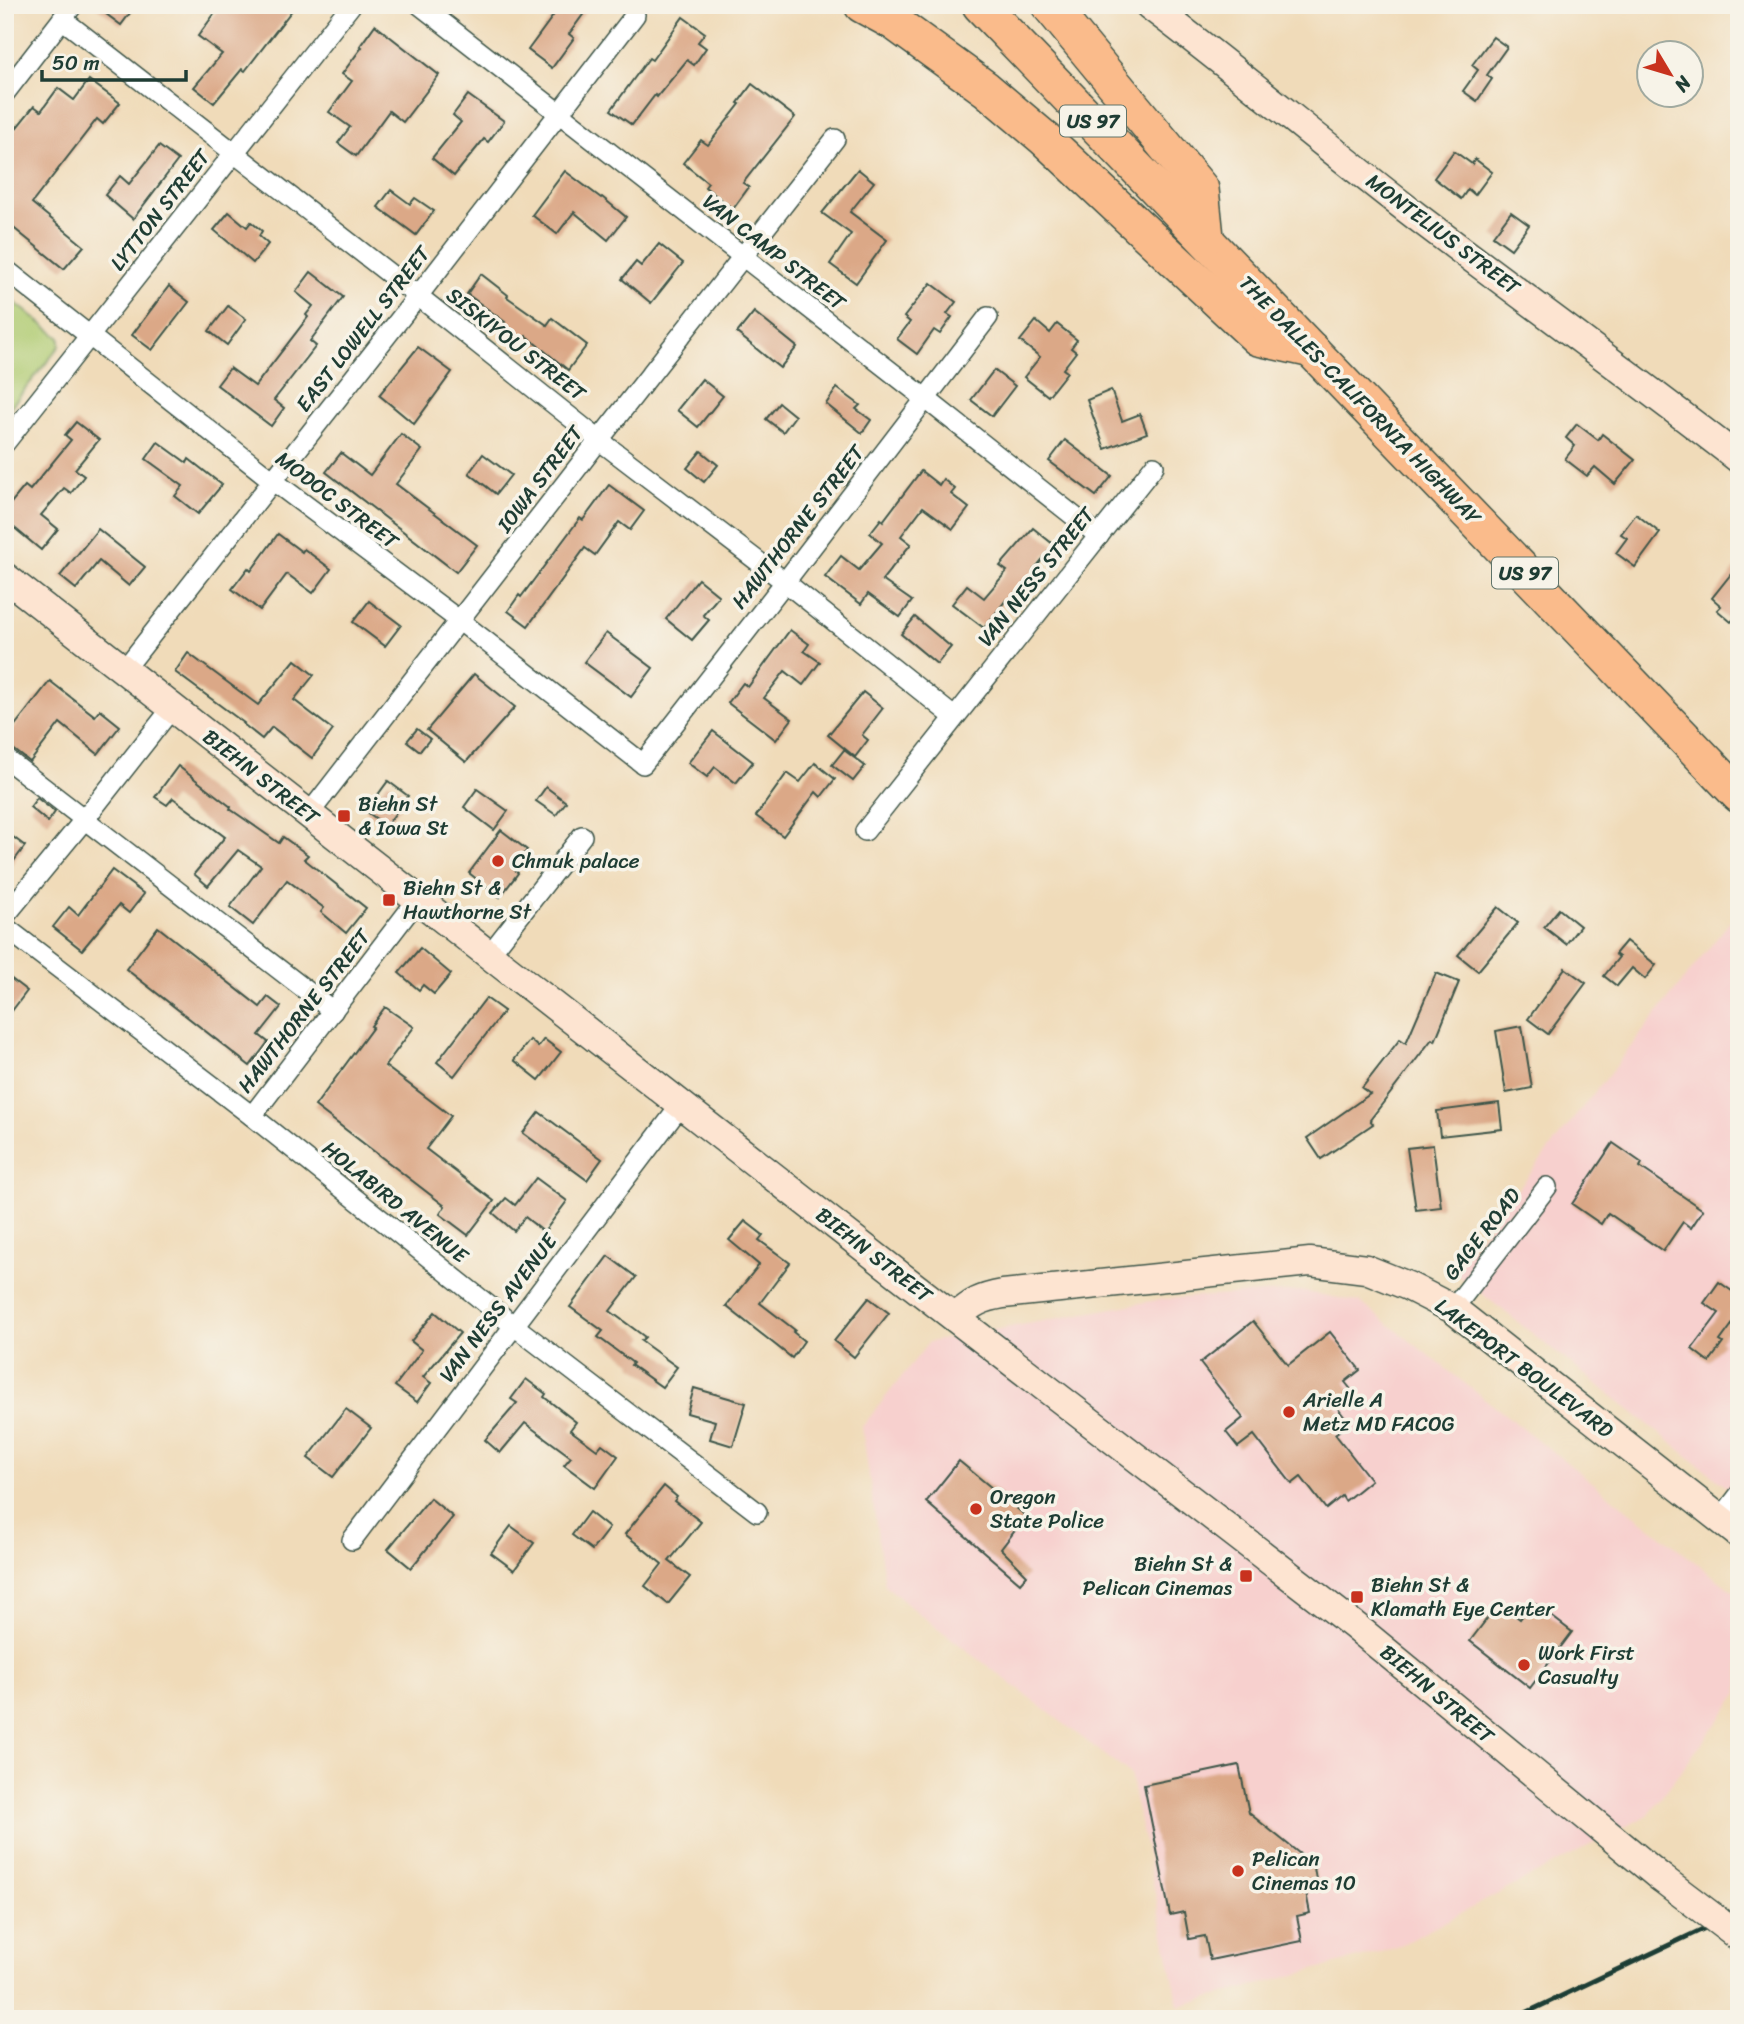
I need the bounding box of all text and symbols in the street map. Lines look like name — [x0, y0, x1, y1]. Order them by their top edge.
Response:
scale bar — [42, 38, 186, 82]
north arrow — [1636, 38, 1706, 108]
text: 50 m — [52, 44, 100, 82]
text: N — [1665, 68, 1701, 100]
road number: US 97 — [1060, 105, 1126, 136]
street label: LYTTON STREET — [100, 139, 221, 279]
street label: MONTELIUS STREET — [1357, 163, 1530, 306]
street label: VAN CAMP STREET — [694, 184, 855, 321]
street label: EAST LOWELL STREET — [286, 236, 441, 421]
street label: THE DALLES-CALIFORNIA HIGHWAY — [1229, 266, 1491, 535]
street label: SISKIYOU STREET — [438, 277, 596, 412]
street label: IOWA STREET — [486, 416, 594, 542]
street label: HAWTHORNE STREET — [721, 435, 875, 618]
street label: MODOC STREET — [267, 441, 408, 560]
street label: VAN NESS STREET — [967, 497, 1106, 655]
road number: US 97 — [1492, 558, 1558, 588]
street label: BIEHN STREET — [194, 719, 329, 836]
place label: Biehn St & Iowa St — [358, 785, 449, 847]
marker: Biehn St & Iowa St — [336, 808, 352, 824]
place label: Chmuk palace — [512, 842, 640, 880]
marker: Chmuk palace — [490, 853, 506, 869]
place label: Biehn St & Hawthorne St — [403, 869, 532, 931]
marker: Biehn St & Hawthorne St — [381, 892, 397, 908]
street label: HAWTHORNE STREET — [227, 919, 381, 1102]
street label: HOLABIRD AVENUE — [313, 1131, 478, 1274]
street label: GAGE ROAD — [1433, 1179, 1531, 1289]
street label: BIEHN STREET — [807, 1197, 942, 1314]
street label: VAN NESS AVENUE — [429, 1224, 568, 1391]
street label: LAKEPORT BOULEVARD — [1426, 1288, 1622, 1449]
place label: Arielle A Metz MD FACOG — [1302, 1381, 1455, 1443]
marker: Arielle A Metz MD FACOG — [1281, 1404, 1297, 1420]
place label: Oregon State Police — [990, 1478, 1104, 1540]
marker: Oregon State Police — [968, 1501, 984, 1517]
place label: Biehn St & Pelican Cinemas — [1083, 1545, 1232, 1607]
place label: Biehn St & Klamath Eye Center — [1371, 1566, 1555, 1628]
marker: Biehn St & Pelican Cinemas — [1238, 1568, 1254, 1584]
marker: Biehn St & Klamath Eye Center — [1349, 1589, 1365, 1605]
street label: BIEHN STREET — [1371, 1634, 1504, 1754]
place label: Work First Casualty — [1538, 1634, 1635, 1696]
marker: Work First Casualty — [1516, 1657, 1532, 1673]
place label: Pelican Cinemas 10 — [1252, 1840, 1356, 1902]
marker: Pelican Cinemas 10 — [1230, 1863, 1246, 1879]

